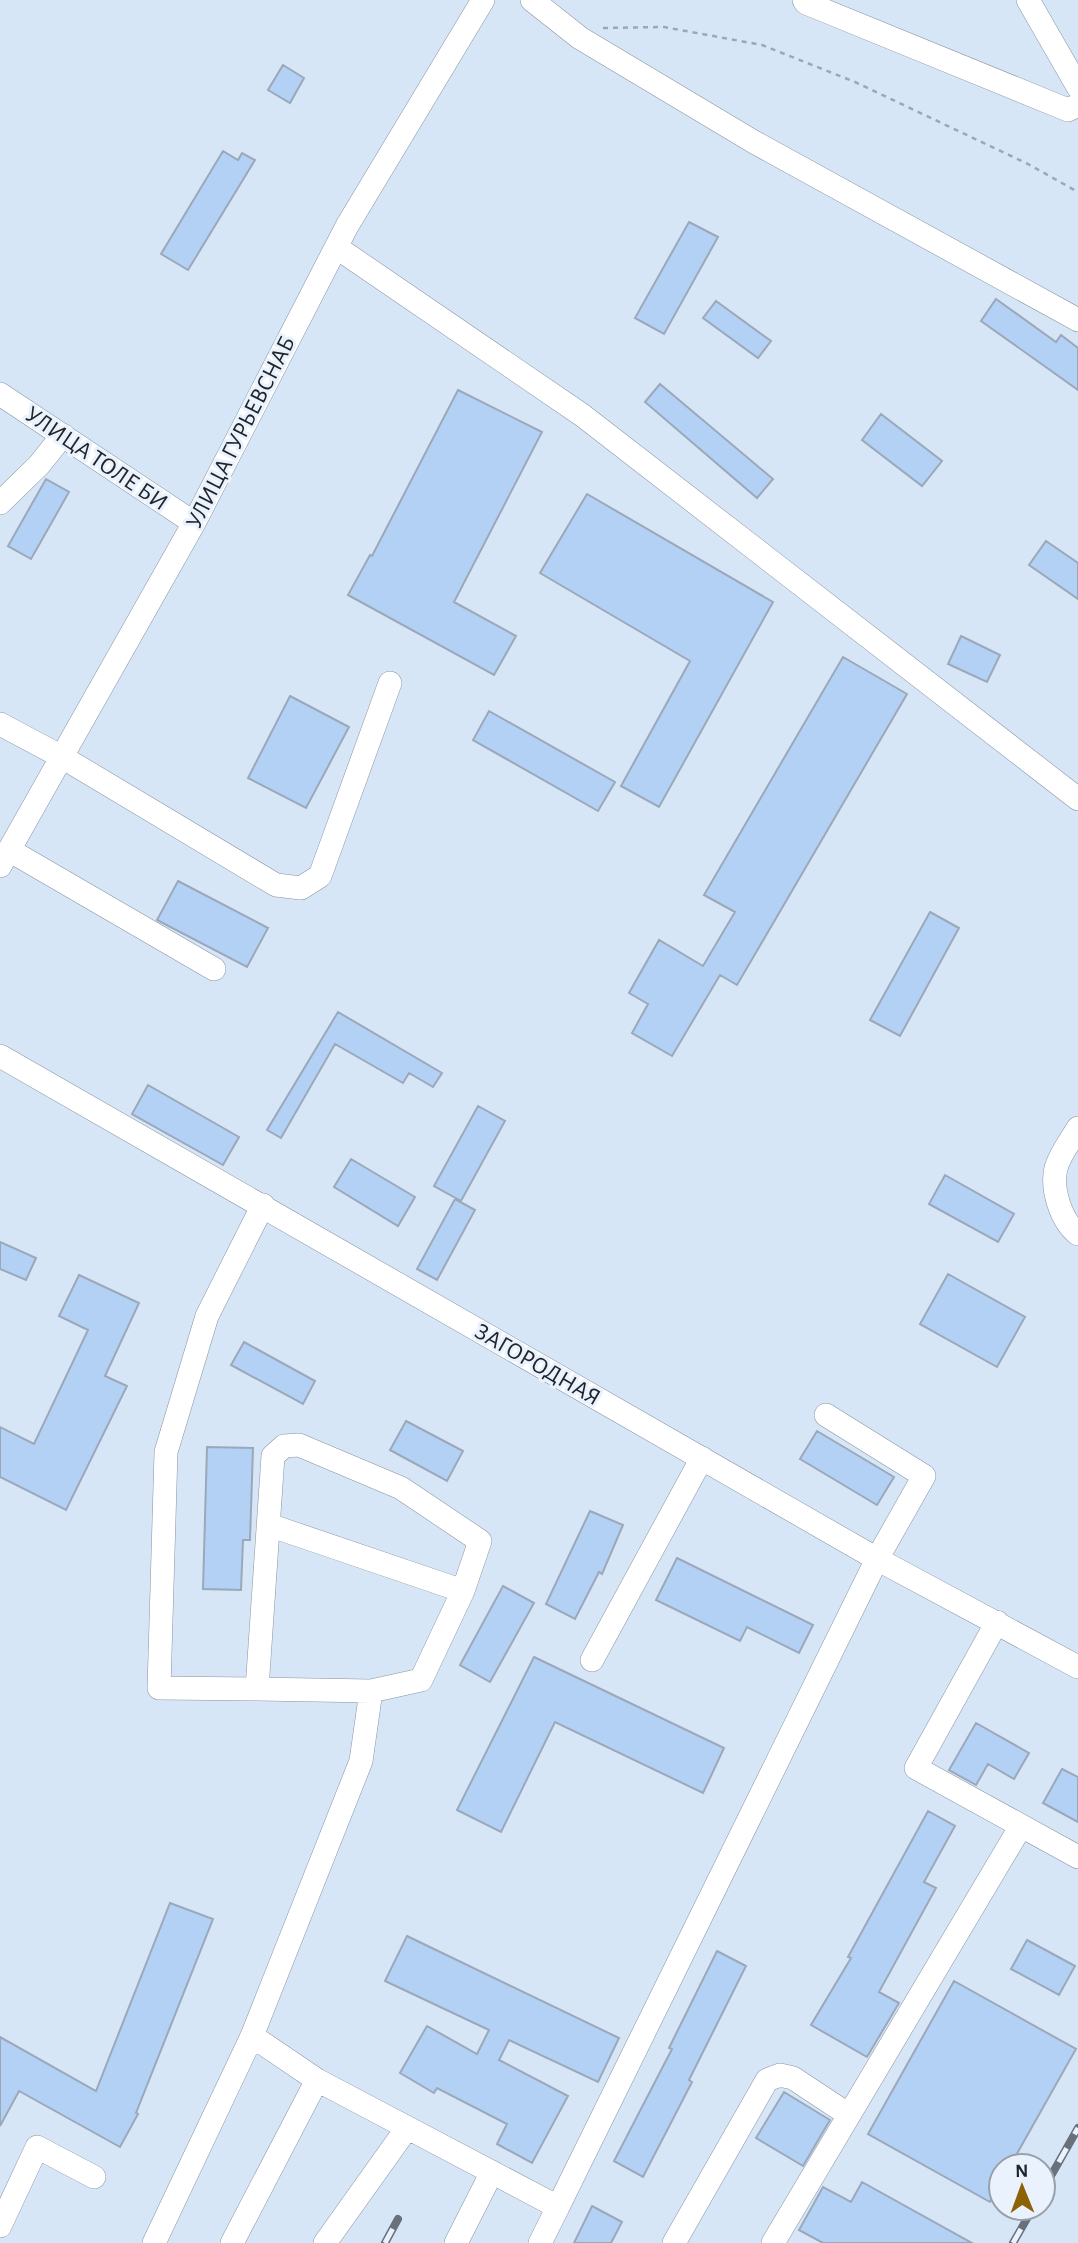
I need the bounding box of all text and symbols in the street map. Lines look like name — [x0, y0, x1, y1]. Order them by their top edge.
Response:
street label: УЛИЦА ГУРЬЕВСНАБ — [182, 332, 300, 533]
street label: УЛИЦА ТОЛЕ БИ — [21, 402, 172, 515]
street label: ЗАГОРОДНАЯ — [471, 1319, 604, 1410]
north arrow — [987, 2152, 1057, 2222]
text: N — [1015, 2162, 1029, 2181]

